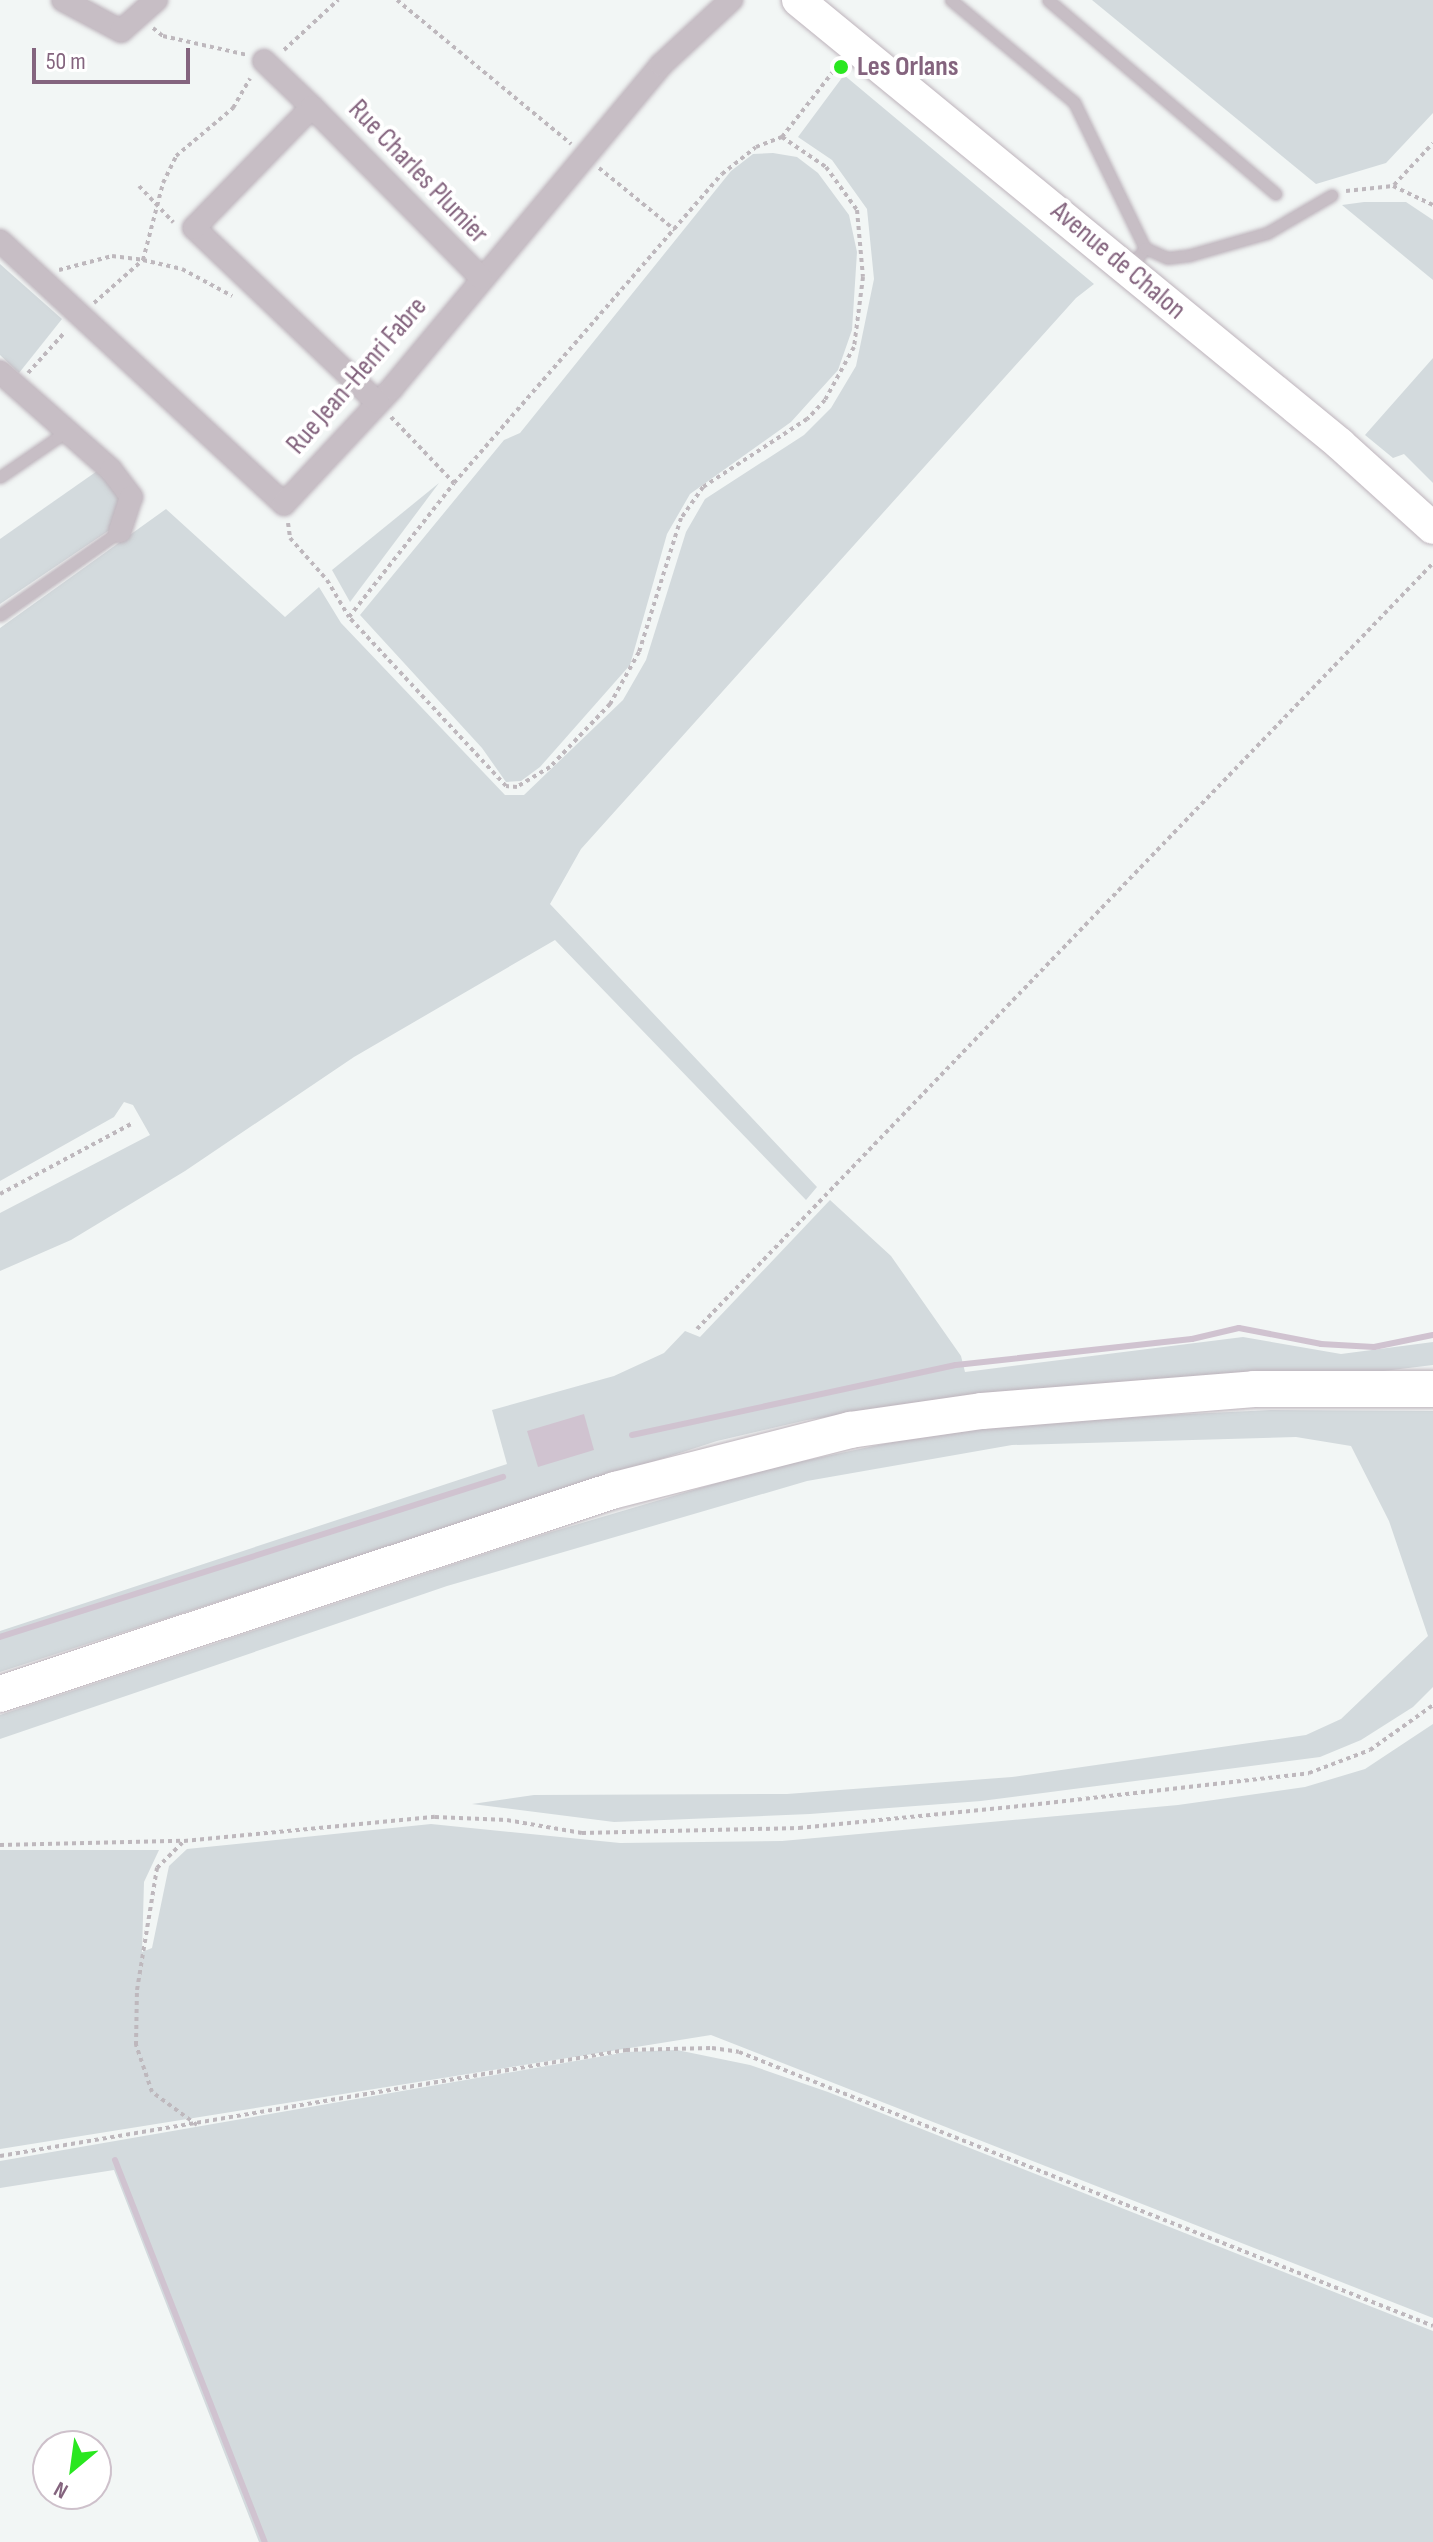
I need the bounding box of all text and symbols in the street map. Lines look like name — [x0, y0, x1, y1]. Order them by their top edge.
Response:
scale bar — [36, 32, 194, 82]
text: 50 m — [46, 47, 86, 76]
place label: Les Orlans — [857, 50, 958, 84]
marker: Les Orlans — [832, 58, 850, 76]
street label: Rue Charles Plumier — [341, 93, 495, 251]
street label: Avenue de Chalon — [1044, 195, 1192, 327]
street label: Rue Jean-Henri Fabre — [280, 291, 434, 461]
north arrow — [32, 2430, 112, 2510]
text: N — [49, 2475, 73, 2504]

